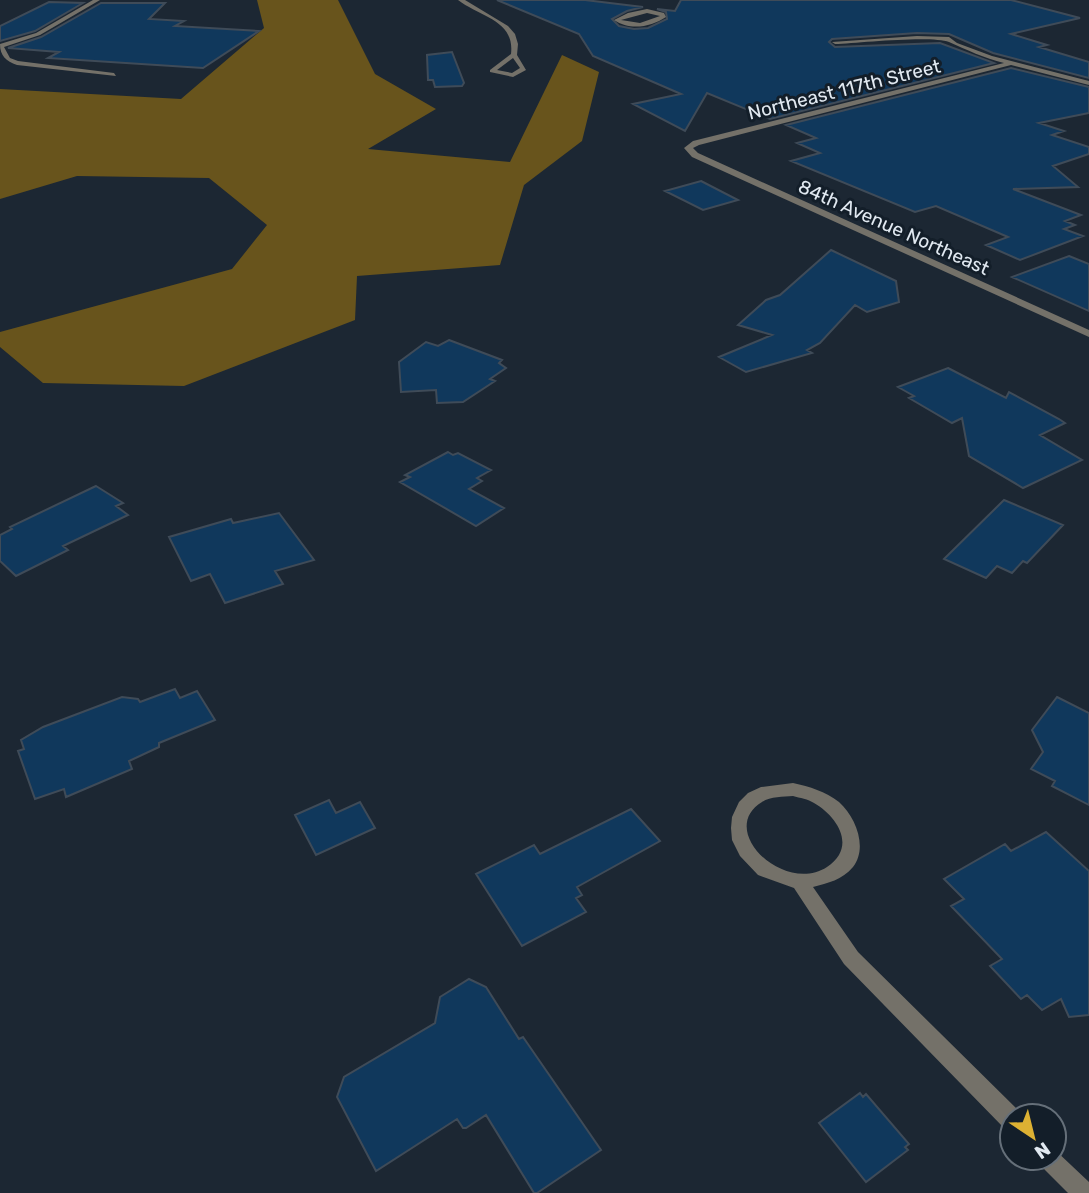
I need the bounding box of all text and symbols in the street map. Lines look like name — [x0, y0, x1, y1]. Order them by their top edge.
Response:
street label: Northeast 117th Street — [745, 54, 943, 125]
street label: 84th Avenue Northeast — [795, 175, 993, 280]
north arrow — [998, 1102, 1068, 1172]
text: N — [1030, 1137, 1055, 1164]

